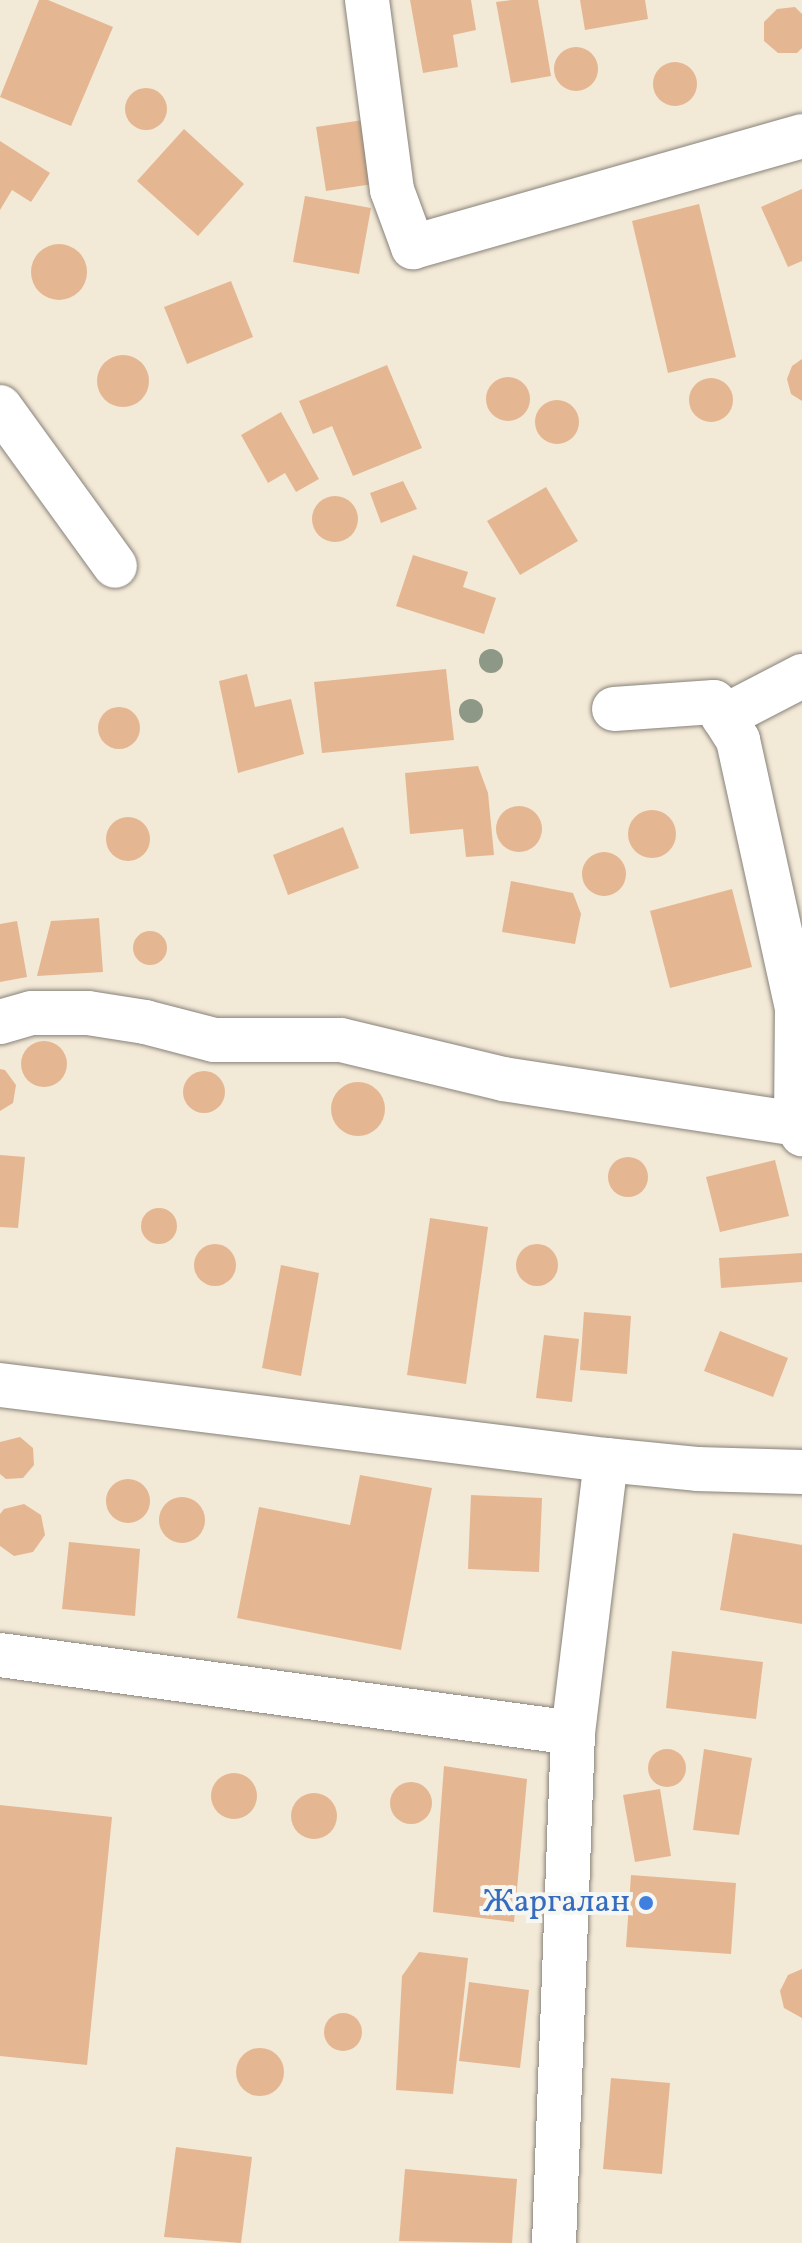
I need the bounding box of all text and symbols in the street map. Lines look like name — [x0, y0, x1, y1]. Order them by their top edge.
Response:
place label: Жаргалан — [483, 1884, 630, 1922]
marker: Жаргалан — [637, 1894, 655, 1912]

